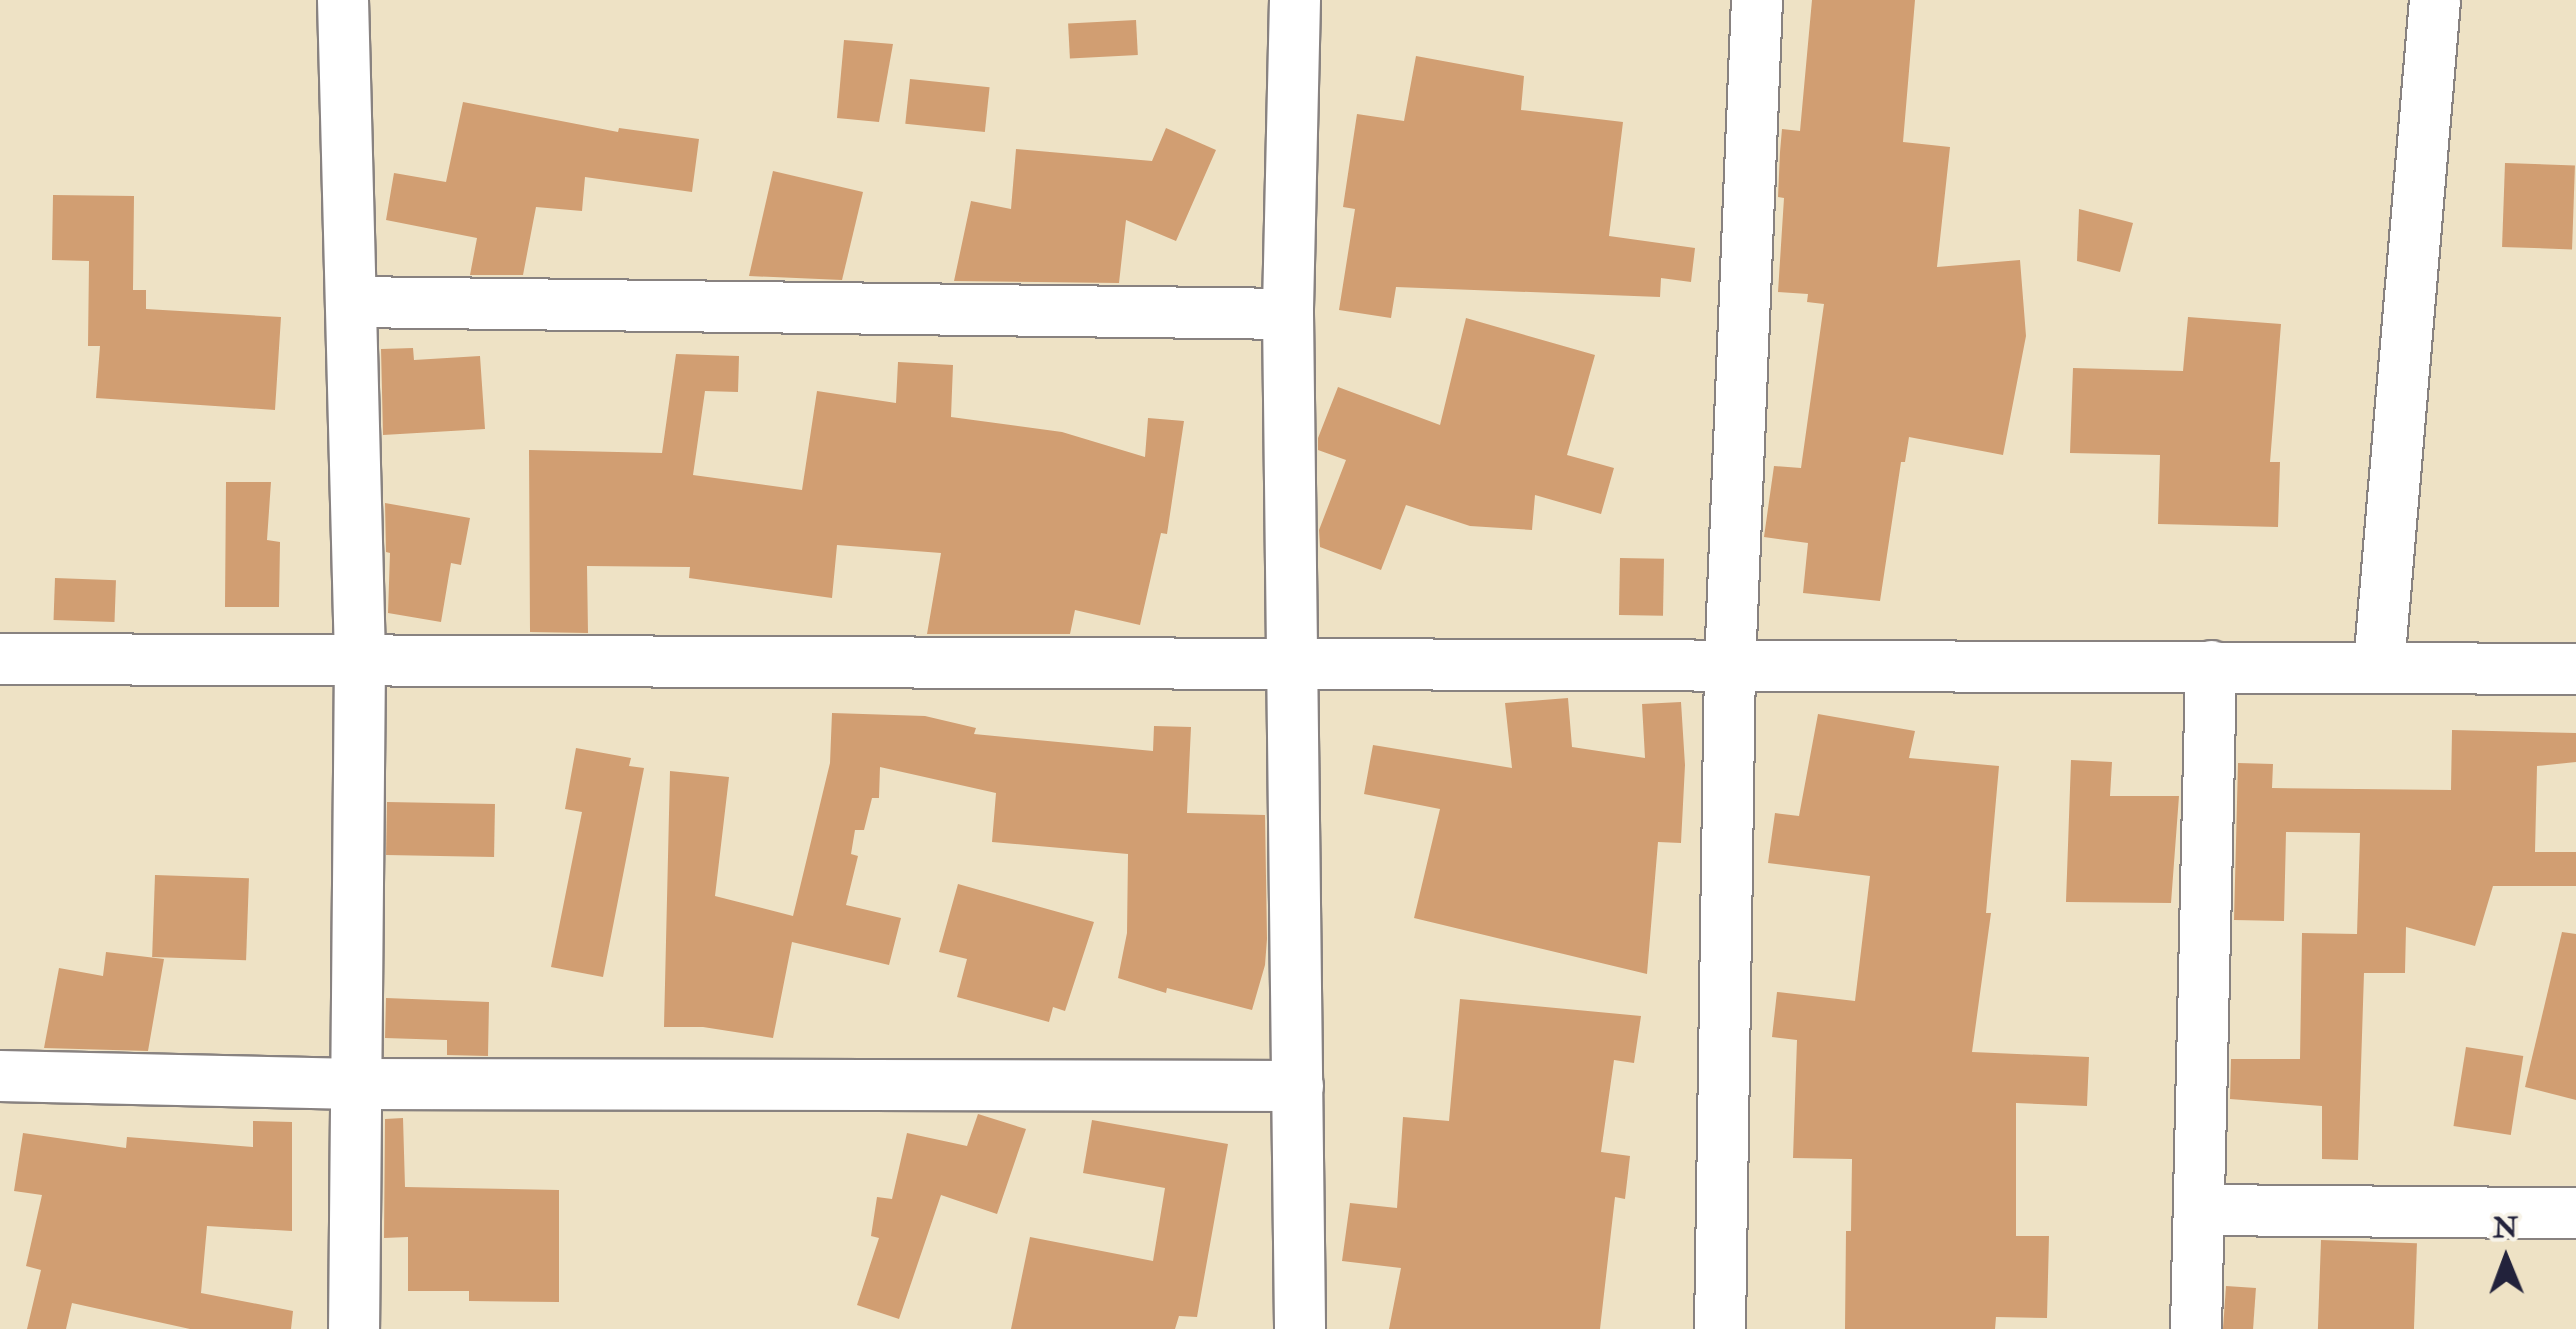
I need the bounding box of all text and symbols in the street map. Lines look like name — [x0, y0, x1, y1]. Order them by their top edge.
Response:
north arrow — [2456, 1209, 2556, 1309]
text: N — [2493, 1211, 2518, 1246]

